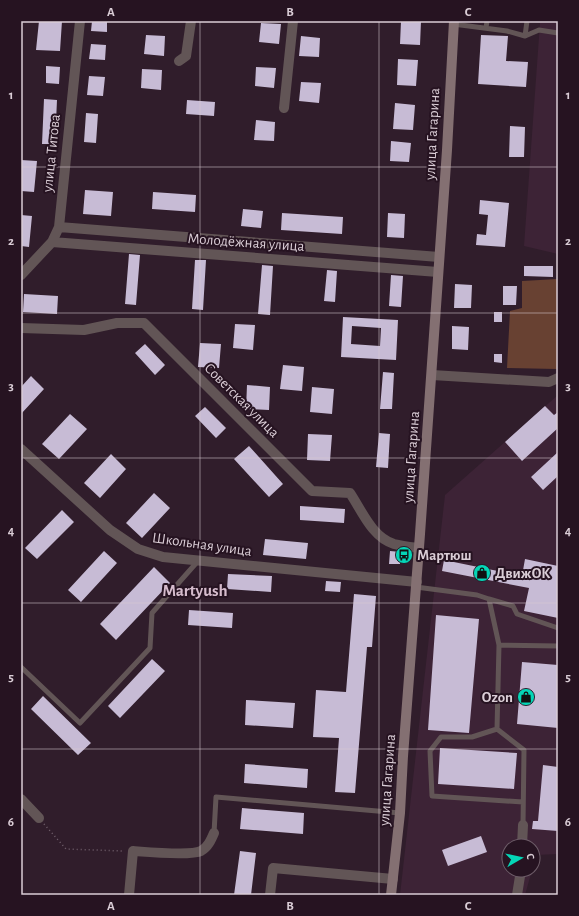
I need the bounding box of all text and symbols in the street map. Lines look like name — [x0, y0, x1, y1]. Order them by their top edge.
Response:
text: A — [107, 6, 115, 19]
text: B — [286, 6, 294, 19]
text: C — [465, 6, 472, 19]
street label: улица Гагарина — [423, 87, 442, 181]
text: 1 — [9, 89, 13, 102]
text: 1 — [566, 89, 570, 102]
street label: улица Титова — [40, 113, 63, 194]
street label: Молодёжная улица — [187, 231, 305, 254]
text: 2 — [8, 235, 14, 248]
text: 2 — [565, 235, 571, 248]
street label: Советская улица — [201, 360, 282, 441]
text: 3 — [8, 380, 14, 393]
text: 3 — [565, 380, 571, 393]
street label: улица Гагарина — [401, 410, 422, 505]
text: 4 — [8, 525, 15, 538]
text: 4 — [565, 525, 572, 538]
street label: Школьная улица — [151, 530, 253, 559]
bus stop icon: Мартюш — [394, 545, 414, 565]
place label: Мартюш — [417, 548, 471, 563]
shop icon: ДвижОК — [472, 563, 492, 583]
place label: ДвижОК — [495, 566, 551, 581]
district label: Martyush — [162, 582, 228, 600]
text: 5 — [8, 671, 14, 684]
text: 5 — [565, 671, 571, 684]
shop icon: Ozon — [516, 687, 536, 707]
place label: Ozon — [482, 690, 513, 705]
street label: улица Гагарина — [377, 733, 398, 828]
text: 6 — [8, 816, 14, 829]
text: 6 — [565, 816, 571, 829]
north arrow — [501, 838, 541, 878]
text: С — [524, 853, 536, 860]
text: A — [107, 900, 115, 913]
text: B — [286, 900, 294, 913]
text: C — [465, 900, 472, 913]

